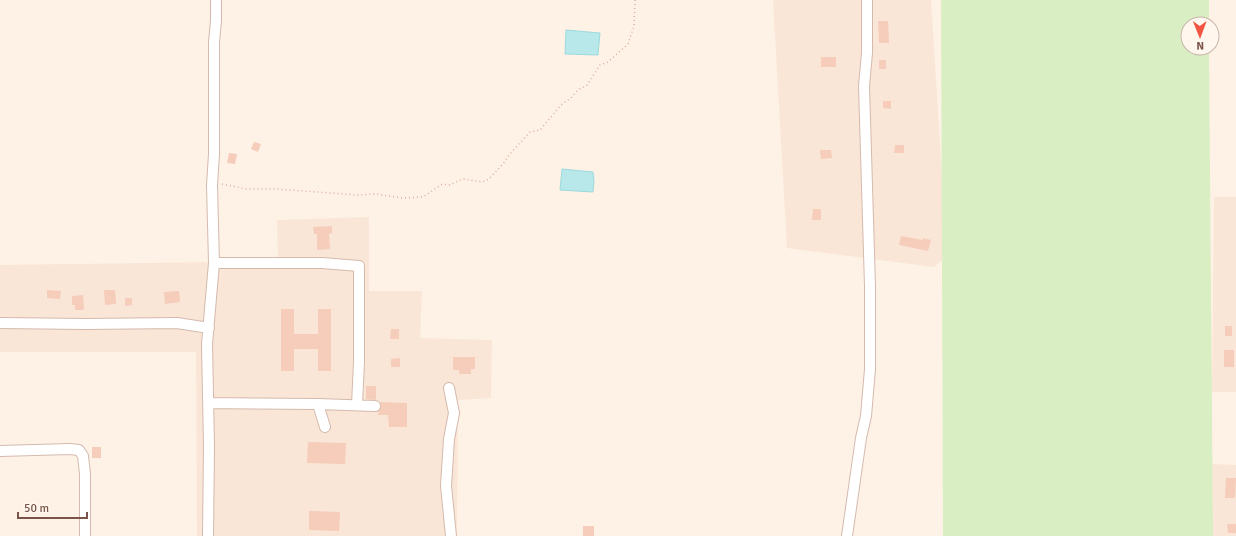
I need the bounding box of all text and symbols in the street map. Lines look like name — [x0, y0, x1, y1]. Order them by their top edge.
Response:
north arrow — [1180, 16, 1220, 56]
text: N — [1196, 39, 1204, 52]
scale bar — [18, 494, 87, 520]
text: 50 m — [24, 501, 49, 516]

